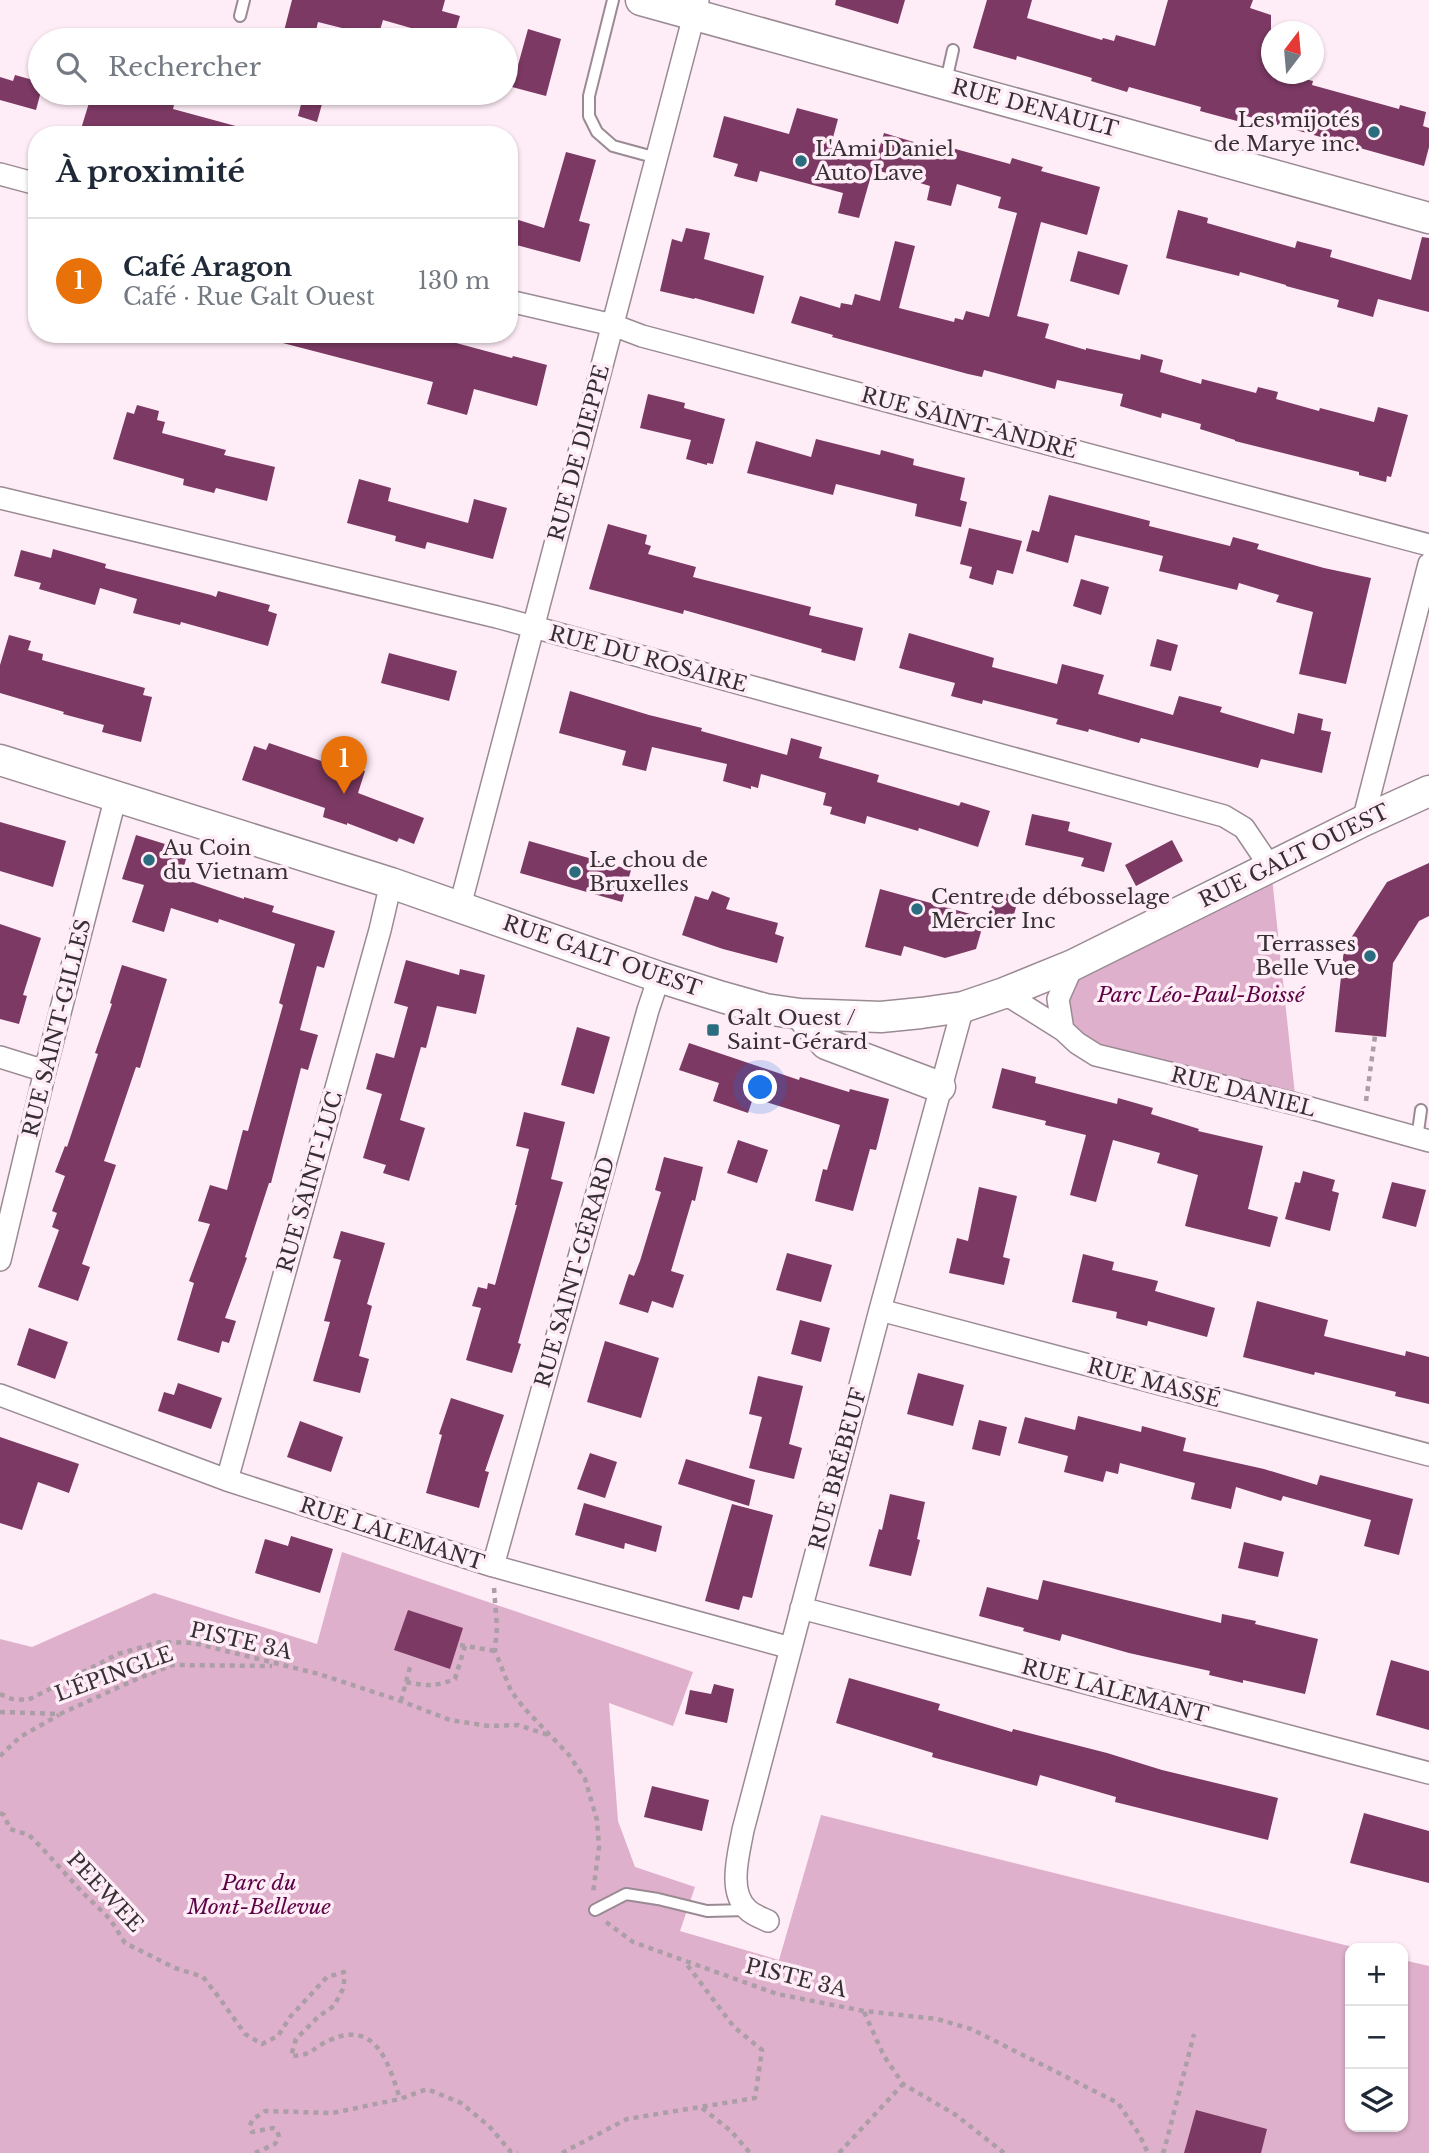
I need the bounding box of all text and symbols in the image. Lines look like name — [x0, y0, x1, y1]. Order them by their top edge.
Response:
north arrow — [1261, 21, 1324, 84]
search box — [28, 28, 518, 105]
icon: search — [52, 48, 90, 86]
text: Rechercher — [108, 51, 261, 83]
street label: RUE DENAULT — [949, 73, 1121, 143]
place label: Les mijotés de Marye inc. — [1214, 107, 1360, 157]
marker: Les mijotés de Marye inc. — [1366, 124, 1382, 140]
place label: L'Ami Daniel Auto Lave — [814, 136, 954, 186]
text: À proximité — [56, 153, 245, 190]
marker: L'Ami Daniel Auto Lave — [793, 153, 809, 169]
text: Café Aragon — [123, 251, 292, 283]
text: 1 — [74, 267, 84, 295]
text: 130 m — [418, 267, 490, 295]
text: Café · Rue Galt Ouest — [123, 283, 375, 311]
street label: RUE DE DIEPPE — [543, 362, 615, 544]
street label: RUE SAINT-ANDRÉ — [858, 382, 1080, 464]
street label: RUE DU ROSAIRE — [546, 620, 750, 698]
pin: 1 — [321, 736, 367, 794]
street label: RUE GALT OUEST — [1195, 799, 1393, 913]
place label: Au Coin du Vietnam — [162, 835, 289, 885]
place label: Le chou de Bruxelles — [589, 847, 708, 897]
marker: Au Coin du Vietnam — [141, 852, 157, 868]
marker: Le chou de Bruxelles — [567, 864, 583, 880]
place label: Centre de débosselage Mercier Inc — [931, 884, 1170, 934]
marker: Centre de débosselage Mercier Inc — [909, 901, 925, 917]
street label: RUE GALT OUEST — [499, 910, 705, 1002]
street label: RUE SAINT-GILLES — [17, 916, 97, 1140]
place label: Terrasses Belle Vue — [1255, 931, 1356, 981]
marker: Terrasses Belle Vue — [1362, 948, 1378, 964]
park label: Parc Léo-Paul-Boissé — [1096, 982, 1306, 1008]
place label: Galt Ouest / Saint-Gérard — [727, 1005, 867, 1055]
marker: Galt Ouest / Saint-Gérard — [705, 1022, 721, 1038]
street label: RUE DANIEL — [1168, 1062, 1318, 1122]
your location — [743, 1070, 777, 1104]
street label: RUE SAINT-LUC — [272, 1089, 348, 1275]
street label: RUE SAINT-GÉRARD — [530, 1154, 620, 1390]
street label: RUE MASSÉ — [1085, 1353, 1223, 1413]
street label: RUE BRÉBEUF — [804, 1385, 872, 1553]
street label: RUE LALEMANT — [297, 1492, 488, 1576]
street label: PISTE 3A — [187, 1617, 295, 1666]
street label: L'ÉPINGLE — [51, 1641, 177, 1707]
street label: RUE LALEMANT — [1019, 1654, 1211, 1728]
street label: PEEWEE — [61, 1847, 149, 1937]
park label: Parc du Mont-Bellevue — [186, 1870, 331, 1920]
map controls — [1345, 1943, 1408, 2132]
button: + — [1345, 1943, 1408, 2006]
street label: PISTE 3A — [742, 1953, 850, 2003]
button: − — [1345, 2006, 1408, 2069]
button: layers — [1345, 2069, 1408, 2132]

